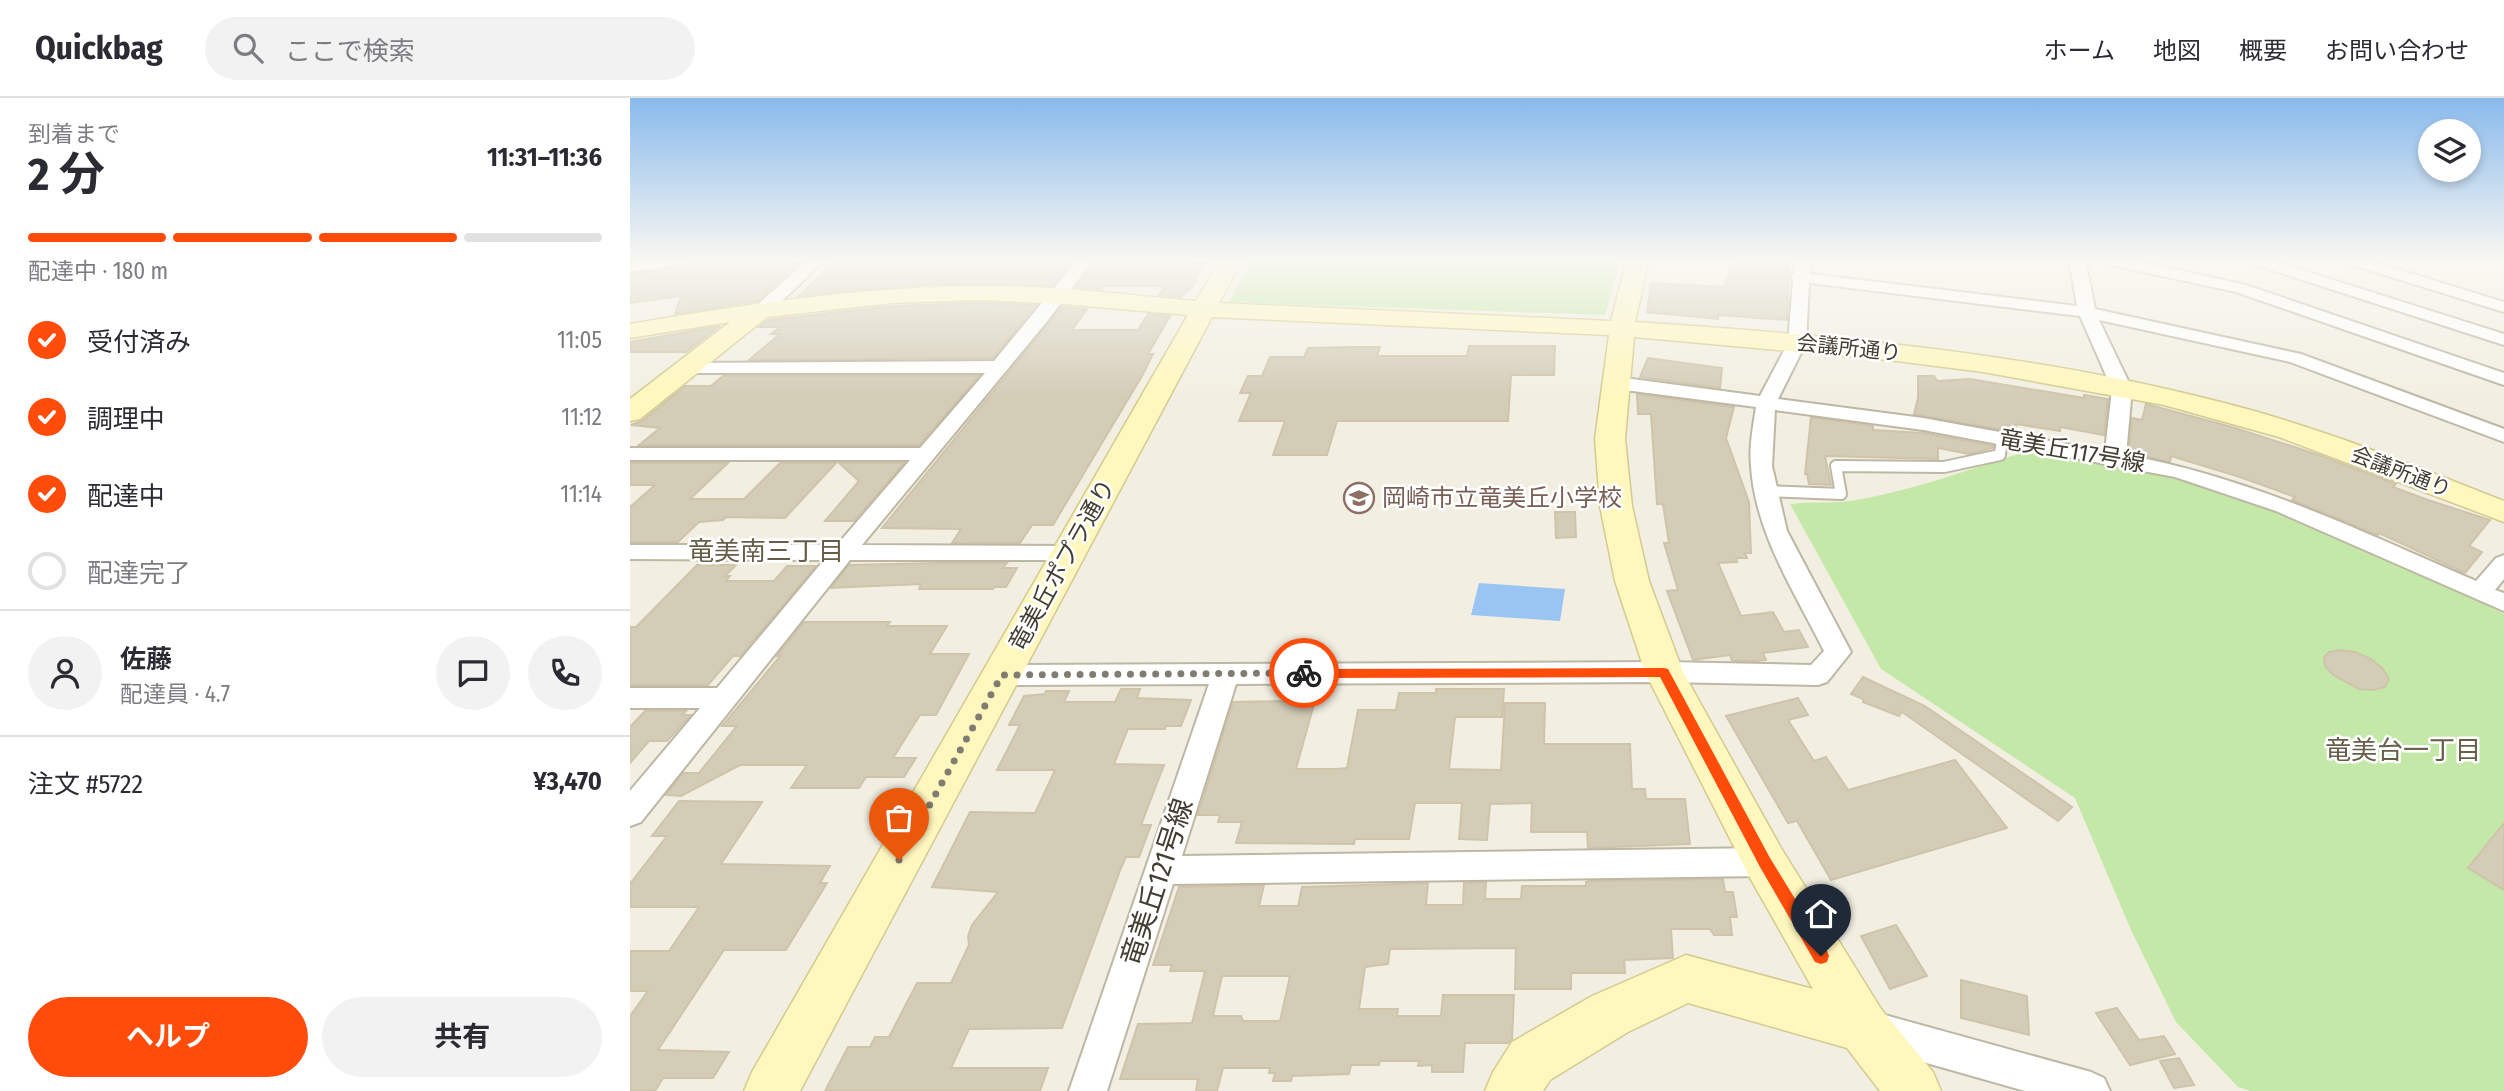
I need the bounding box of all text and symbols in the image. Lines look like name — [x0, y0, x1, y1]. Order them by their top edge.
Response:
search box — [205, 17, 695, 80]
text: Quickbag — [35, 28, 163, 68]
icon: search — [229, 29, 267, 67]
text: ここで検索 — [285, 36, 415, 67]
text: ホーム — [2044, 37, 2115, 65]
text: 地図 — [2153, 37, 2201, 65]
text: 概要 — [2239, 37, 2287, 65]
text: お問い合わせ — [2325, 37, 2469, 65]
map controls — [2418, 119, 2481, 182]
button: layers — [2418, 119, 2481, 182]
text: 到着まで — [28, 120, 120, 148]
text: 11:31–11:36 — [487, 142, 602, 173]
text: 2 分 — [28, 147, 105, 202]
text: 配達中 · 180 m — [28, 257, 168, 285]
icon: check — [28, 321, 66, 359]
text: 11:05 — [557, 326, 602, 354]
text: 受付済み — [87, 327, 191, 358]
street label: 会議所通り — [1795, 330, 1903, 366]
icon: check — [28, 398, 66, 436]
text: 11:12 — [561, 403, 602, 431]
text: 調理中 — [87, 404, 165, 435]
street label: 竜美丘117号線 — [1997, 424, 2147, 478]
street label: 会議所通り — [2347, 441, 2455, 503]
street label: 竜美丘ポプラ通り — [1003, 474, 1121, 656]
icon: check — [28, 475, 66, 513]
text: 11:14 — [560, 480, 602, 508]
text: 配達中 — [87, 481, 165, 512]
school or university icon: 岡崎市立竜美丘小学校 — [1342, 481, 1376, 515]
place label: 岡崎市立竜美丘小学校 — [1382, 484, 1622, 512]
district label: 竜美南三丁目 — [688, 536, 844, 567]
text: 配達完了 — [87, 558, 191, 589]
button: person — [28, 636, 102, 710]
button: chat — [436, 636, 510, 710]
button: phone — [528, 636, 602, 710]
courier — [1269, 638, 1339, 708]
text: 佐藤 — [120, 644, 172, 675]
icon: bike — [1285, 654, 1323, 692]
text: 配達員 · 4.7 — [120, 680, 230, 708]
district label: 竜美台一丁目 — [2325, 735, 2481, 766]
text: ¥3,470 — [533, 766, 602, 797]
text: 注文 #5722 — [28, 769, 143, 800]
pin — [869, 788, 929, 860]
street label: 竜美丘121号線 — [1114, 794, 1200, 970]
icon: bag — [880, 799, 918, 837]
pin — [1791, 884, 1851, 956]
icon: home — [1802, 895, 1840, 933]
button: ヘルプ — [28, 997, 308, 1077]
button: 共有 — [322, 997, 602, 1077]

